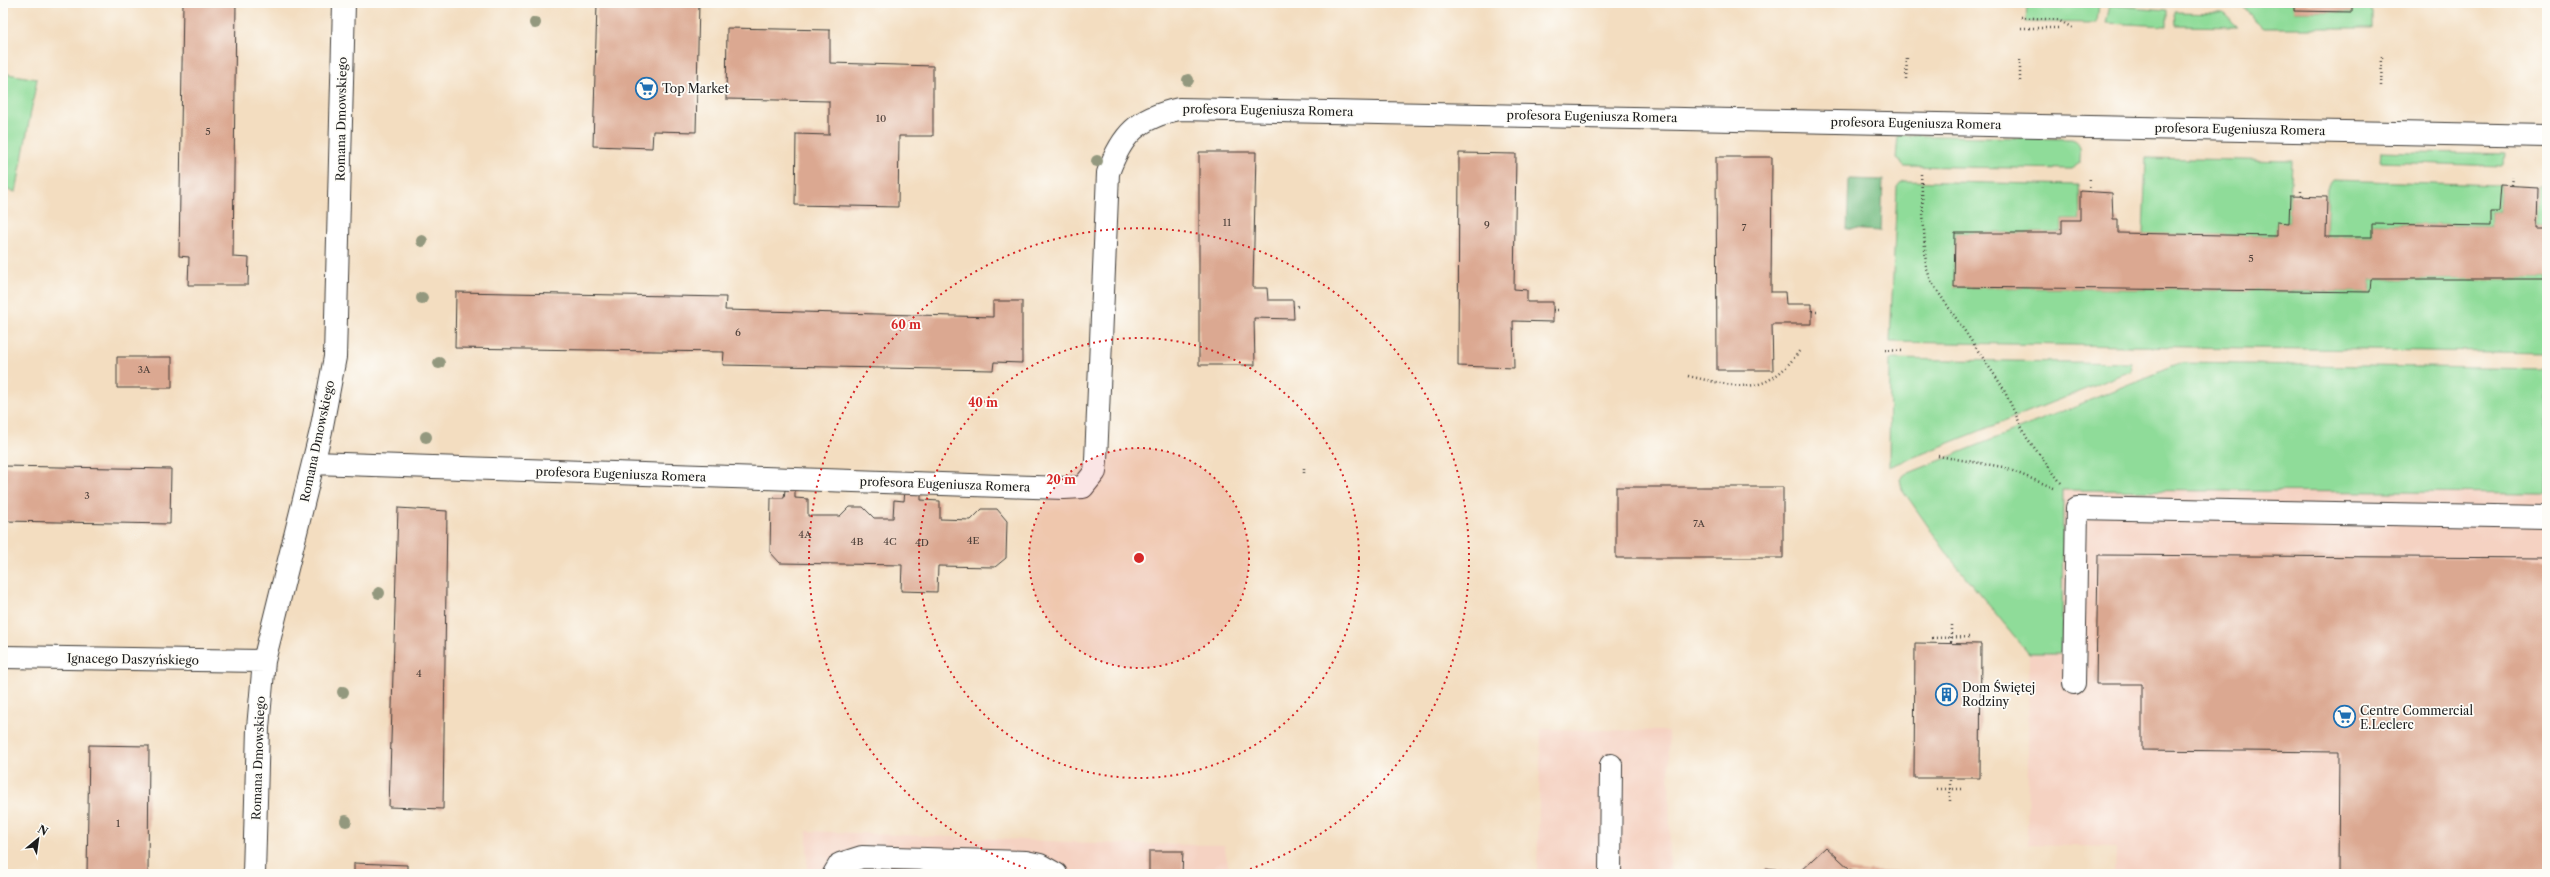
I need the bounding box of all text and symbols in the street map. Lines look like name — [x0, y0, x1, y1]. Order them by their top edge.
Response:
street label: Romana Dmowskiego — [332, 57, 350, 181]
supermarket icon: Top Market — [633, 75, 659, 101]
place label: Top Market — [662, 81, 729, 96]
street label: profesora Eugeniusza Romera — [1183, 101, 1354, 119]
street label: profesora Eugeniusza Romera — [1507, 107, 1678, 125]
house number: 10 — [876, 112, 886, 125]
street label: profesora Eugeniusza Romera — [1831, 114, 2002, 132]
street label: profesora Eugeniusza Romera — [2155, 120, 2326, 138]
house number: 5 — [205, 125, 211, 138]
house number: 11 — [1223, 216, 1232, 229]
house number: 9 — [1484, 218, 1490, 231]
house number: 7 — [1742, 221, 1747, 234]
house number: 5 — [2248, 252, 2254, 265]
text: 60 m — [891, 317, 921, 332]
house number: 6 — [735, 326, 741, 339]
house number: 3A — [138, 363, 151, 376]
street label: Romana Dmowskiego — [297, 379, 337, 503]
text: 40 m — [968, 395, 998, 410]
street label: profesora Eugeniusza Romera — [535, 464, 707, 484]
text: 20 m — [1046, 472, 1076, 487]
street label: profesora Eugeniusza Romera — [859, 474, 1031, 494]
house number: 3 — [84, 489, 90, 502]
house number: 7A — [1693, 517, 1706, 530]
house number: 4A — [798, 528, 812, 541]
house number: 4E — [967, 534, 979, 547]
house number: 4B — [851, 535, 863, 548]
house number: 4C — [883, 535, 897, 548]
house number: 4D — [915, 536, 929, 549]
centre of rings — [1132, 551, 1146, 565]
street label: Ignacego Daszyńskiego — [67, 650, 199, 668]
house number: 4 — [416, 667, 422, 680]
place label: Dom Świętej Rodziny — [1962, 679, 2035, 709]
building icon: Dom Świętej Rodziny — [1934, 681, 1960, 707]
street label: Romana Dmowskiego — [248, 696, 268, 820]
place label: Centre Commercial E.Leclerc — [2360, 703, 2473, 732]
supermarket icon: Centre Commercial E.Leclerc — [2331, 704, 2357, 730]
house number: 1 — [116, 817, 121, 830]
north arrow — [18, 819, 58, 859]
text: N — [35, 822, 51, 839]

